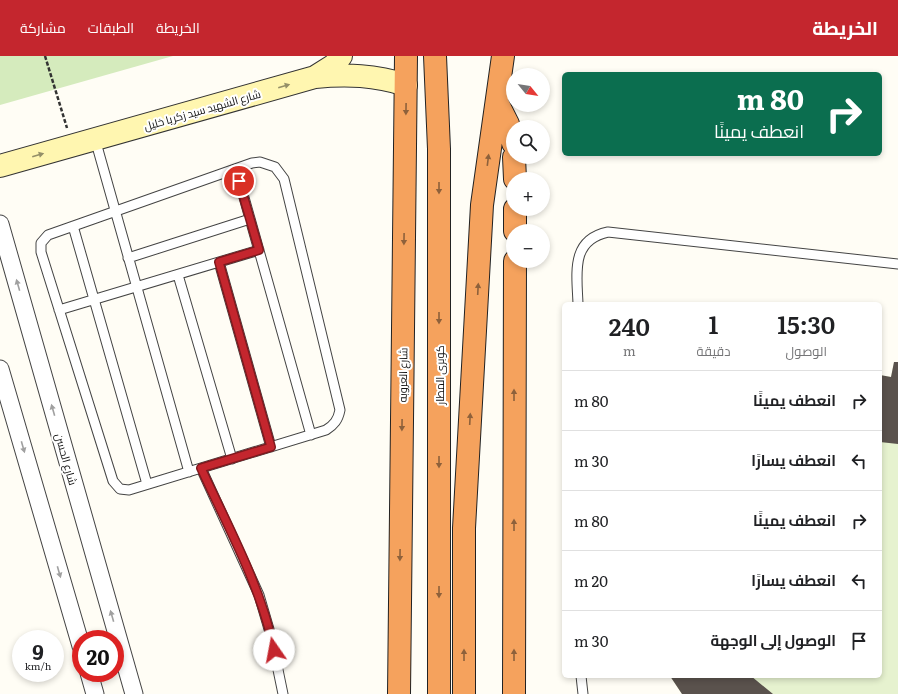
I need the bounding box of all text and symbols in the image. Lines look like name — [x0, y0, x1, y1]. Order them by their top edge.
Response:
text: الخريطة — [812, 13, 878, 41]
text: مشاركة — [20, 17, 66, 37]
text: الطبقات — [88, 17, 134, 37]
text: الخريطة — [156, 17, 200, 37]
north arrow — [506, 68, 550, 112]
map controls — [506, 68, 550, 268]
text: 80 m — [737, 77, 804, 119]
one-way arrow — [278, 83, 290, 89]
street label: شارع الشهيد سيد زكريا خليل — [142, 85, 262, 134]
icon: right — [818, 88, 870, 140]
one-way arrow — [402, 103, 409, 115]
text: انعطف يمينًا — [714, 117, 804, 144]
button: search — [506, 120, 550, 164]
one-way arrow — [32, 152, 44, 158]
one-way arrow — [485, 154, 491, 166]
pin — [222, 164, 256, 198]
icon: arrive — [228, 170, 250, 192]
button: + — [506, 172, 550, 216]
one-way arrow — [436, 182, 442, 195]
button: − — [506, 224, 550, 268]
one-way arrow — [401, 233, 407, 246]
one-way arrow — [15, 279, 21, 291]
one-way arrow — [474, 283, 481, 295]
text: 1 — [709, 306, 718, 341]
text: 15:30 — [777, 306, 835, 341]
text: 240 — [609, 308, 650, 343]
one-way arrow — [436, 312, 442, 325]
text: m — [623, 341, 636, 360]
text: دقيقة — [697, 341, 730, 360]
text: الوصول — [786, 341, 827, 360]
street label: كوبرى المطار — [431, 345, 447, 406]
street label: شارع العروبه — [394, 347, 411, 403]
one-way arrow — [511, 388, 517, 401]
text: انعطف يمينًا — [753, 388, 836, 411]
text: 80 m — [574, 389, 609, 412]
icon: right — [848, 390, 870, 412]
one-way arrow — [50, 404, 56, 416]
one-way arrow — [467, 413, 474, 425]
one-way arrow — [399, 419, 405, 432]
street label: شارع الحسن — [51, 431, 82, 487]
one-way arrow — [20, 441, 26, 453]
text: انعطف يسارًا — [751, 448, 836, 471]
text: 30 m — [574, 449, 608, 472]
icon: left — [848, 450, 870, 472]
one-way arrow — [436, 456, 442, 469]
text: انعطف يمينًا — [753, 508, 836, 531]
text: 80 m — [574, 509, 609, 532]
icon: right — [848, 510, 870, 532]
one-way arrow — [511, 518, 517, 531]
one-way arrow — [397, 549, 403, 562]
one-way arrow — [56, 566, 62, 578]
text: انعطف يسارًا — [751, 568, 836, 591]
text: 20 m — [574, 569, 608, 592]
icon: left — [848, 570, 870, 592]
one-way arrow — [436, 586, 442, 599]
one-way arrow — [109, 610, 115, 622]
text: الوصول إلى الوجهة — [710, 628, 836, 651]
position arrow — [253, 629, 295, 671]
text: 30 m — [574, 629, 608, 652]
speed limit sign: 20 — [72, 630, 124, 682]
icon: arrive — [848, 630, 870, 652]
text: 9 — [32, 636, 44, 666]
one-way arrow — [461, 648, 467, 661]
one-way arrow — [511, 648, 517, 661]
text: km/h — [25, 658, 51, 673]

